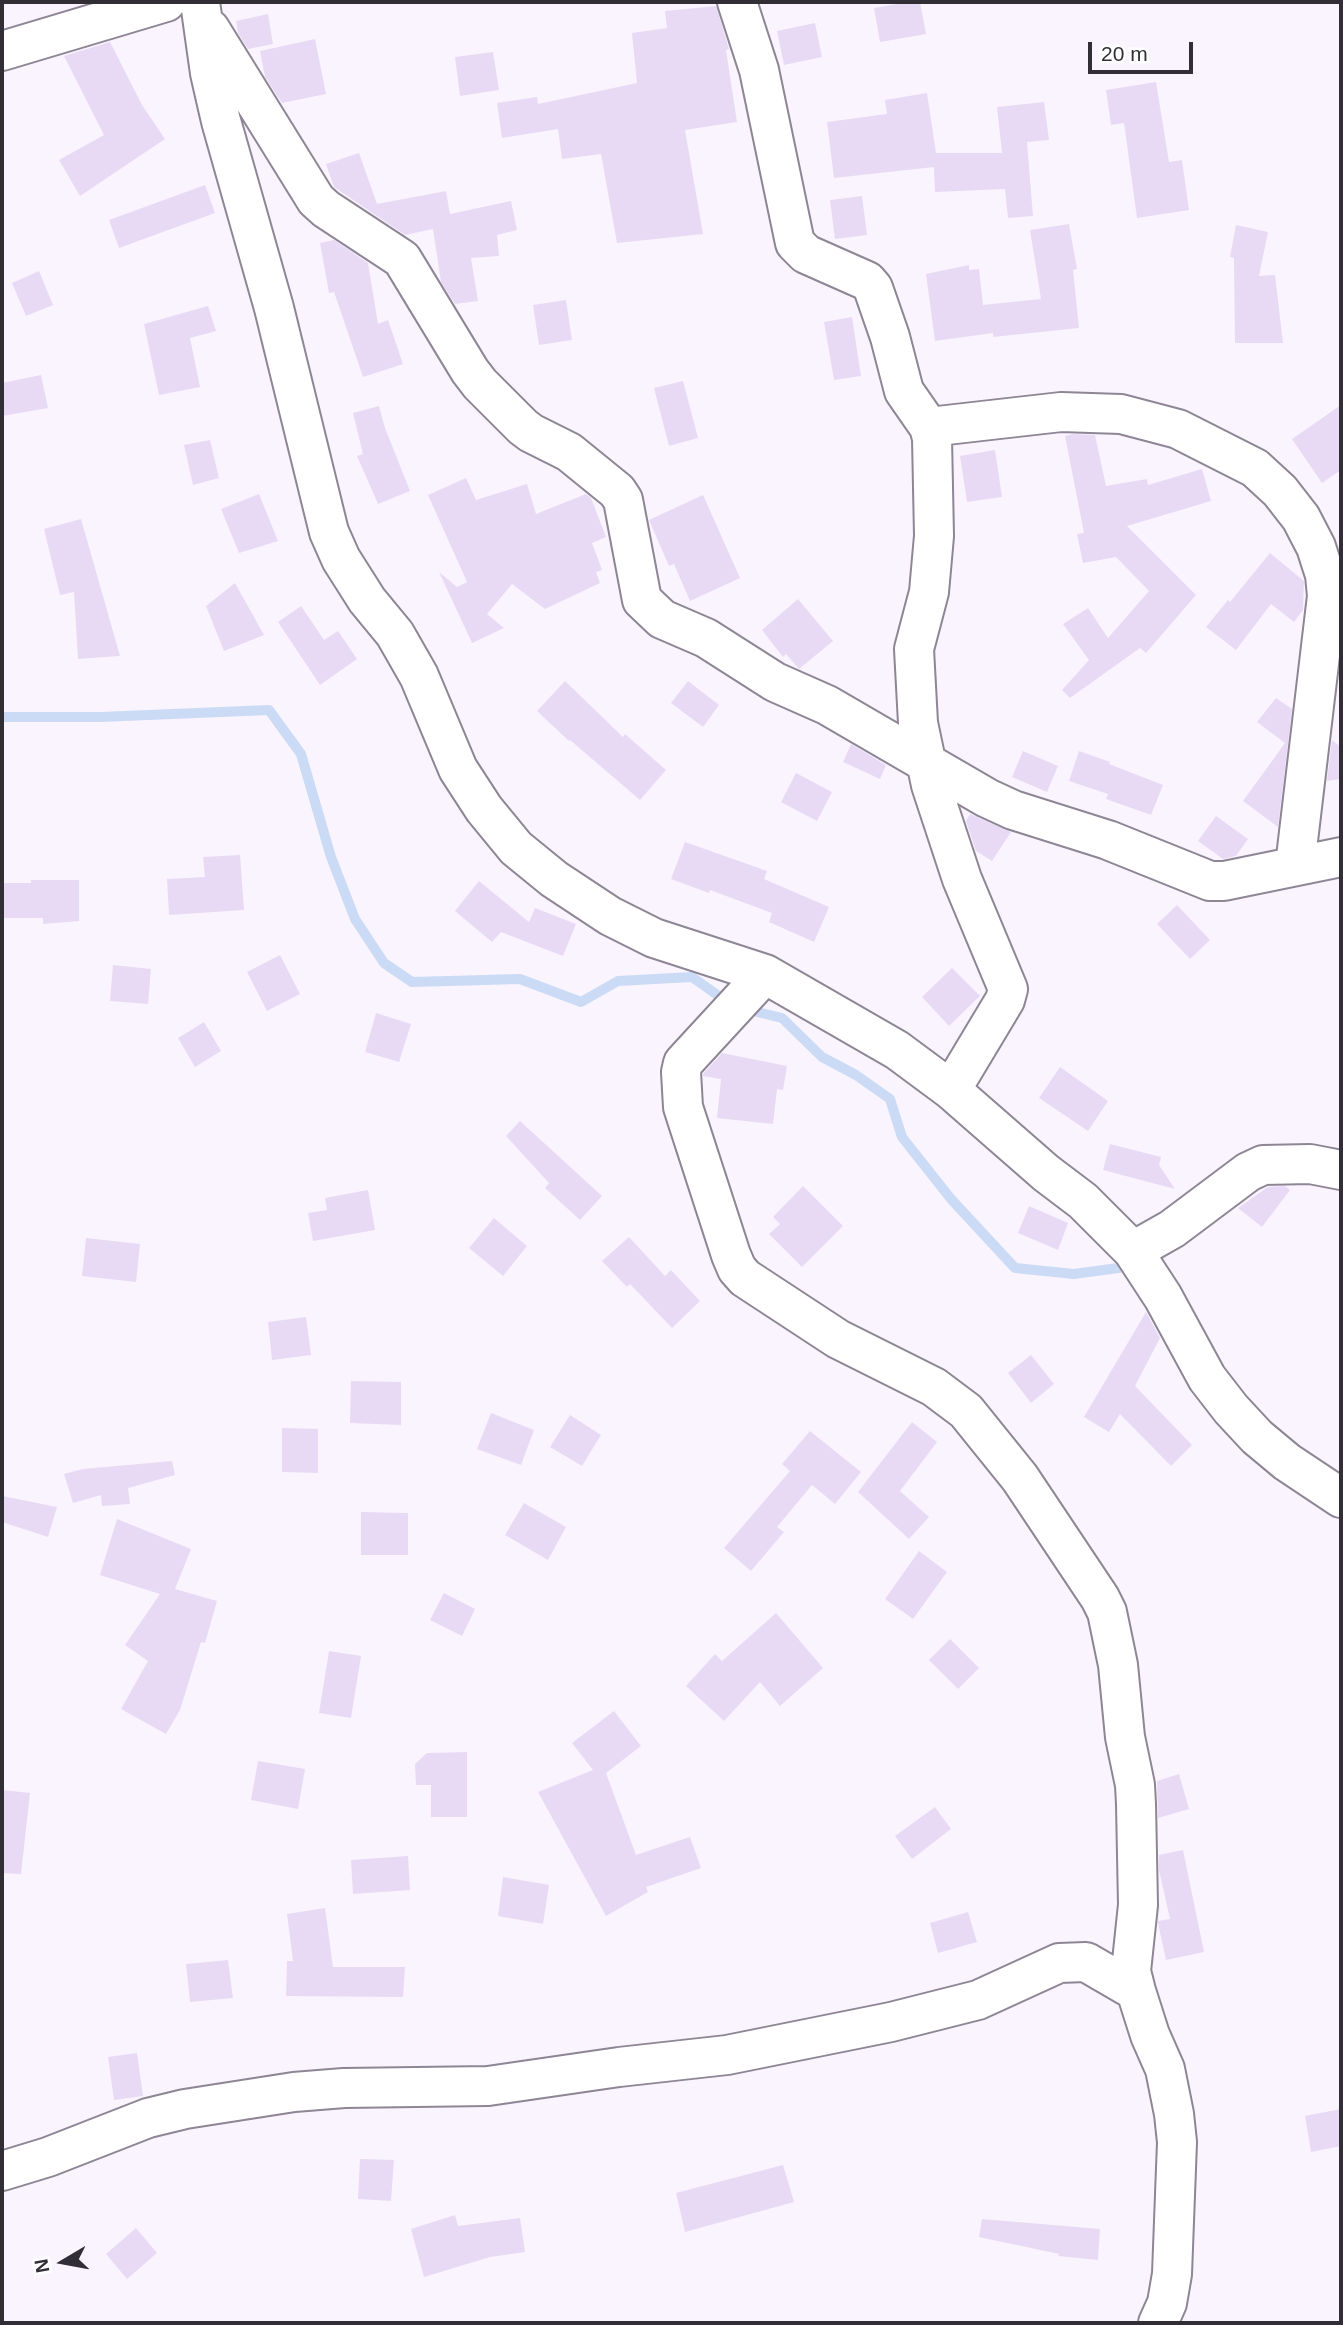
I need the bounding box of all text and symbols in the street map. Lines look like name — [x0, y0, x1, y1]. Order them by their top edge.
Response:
scale bar — [1091, 28, 1196, 72]
text: 20 m — [1101, 42, 1148, 65]
north arrow — [28, 2227, 98, 2297]
text: N — [30, 2257, 53, 2274]

